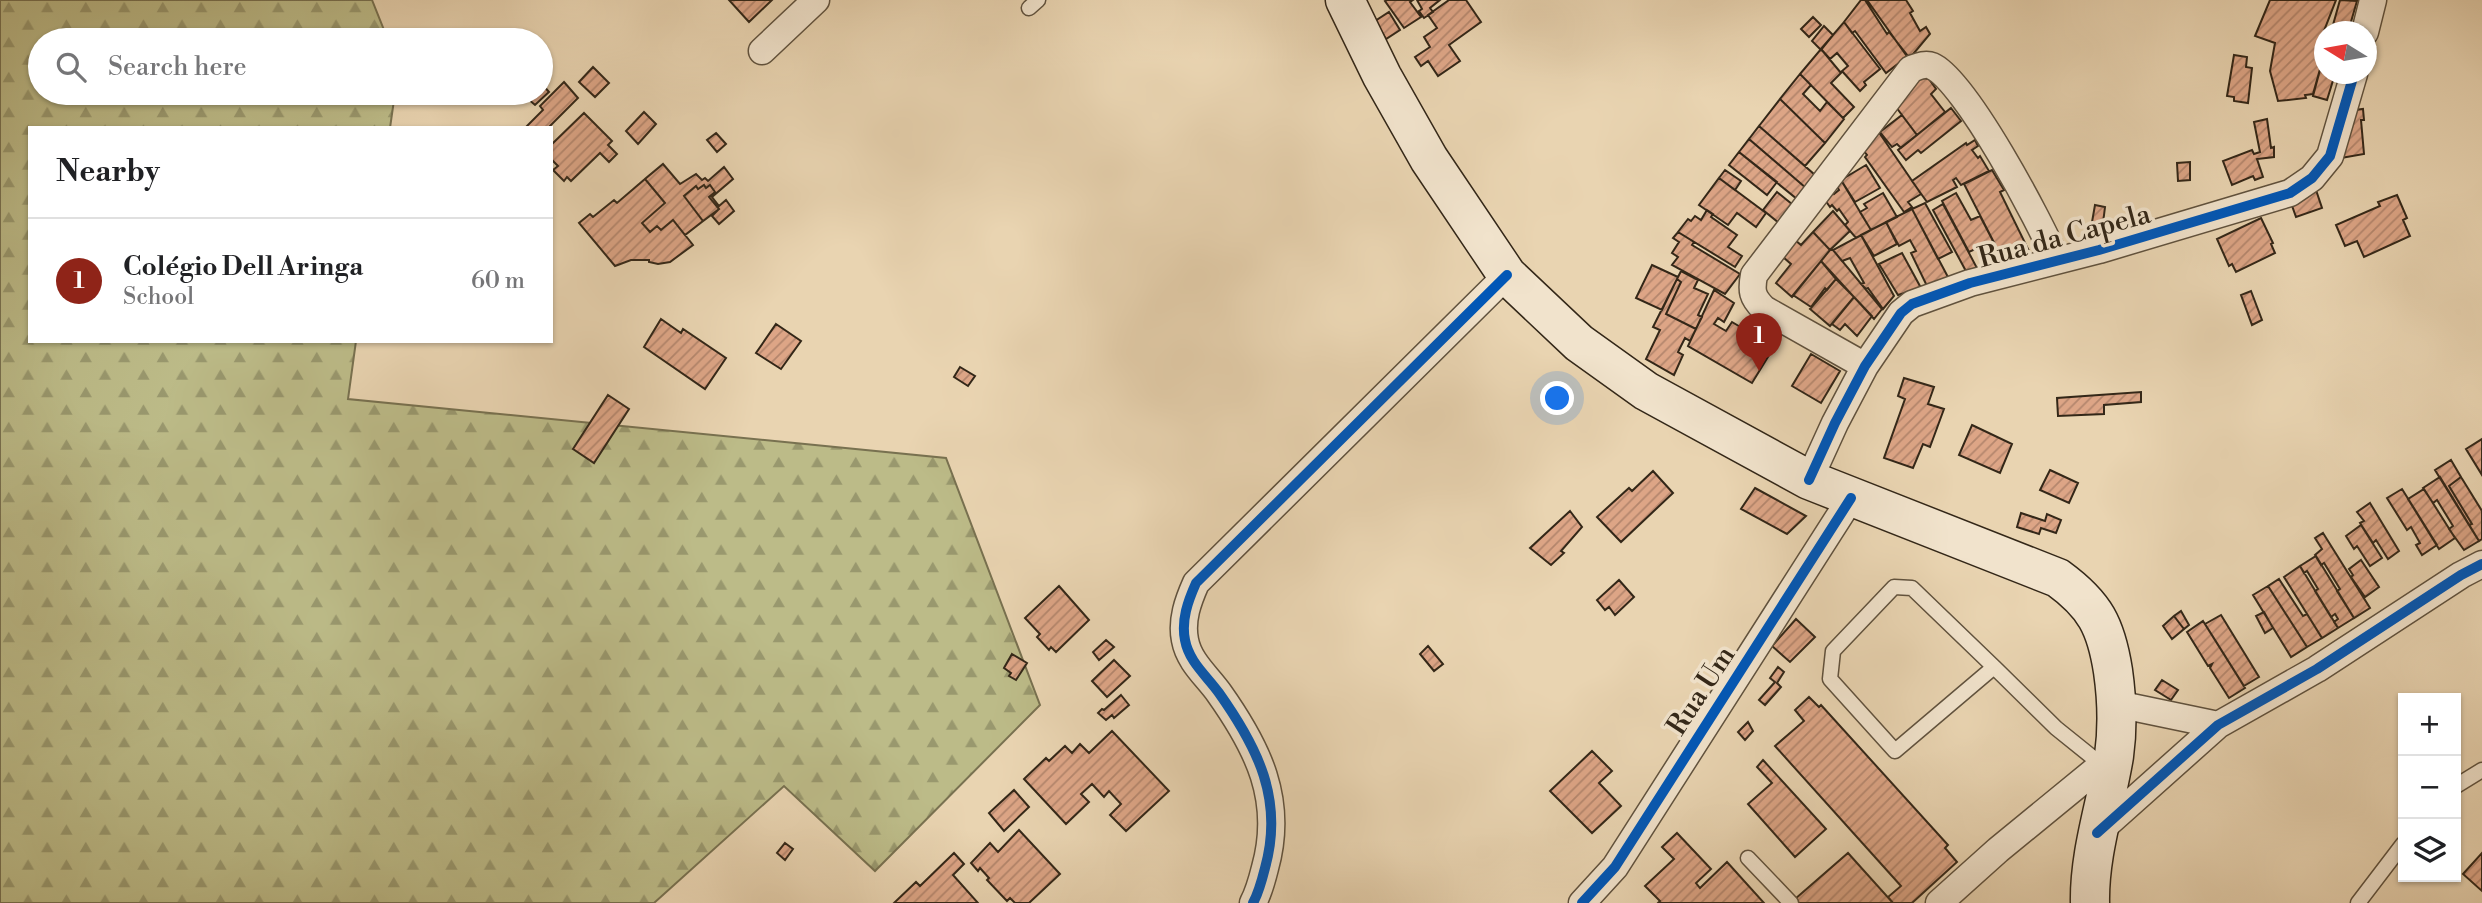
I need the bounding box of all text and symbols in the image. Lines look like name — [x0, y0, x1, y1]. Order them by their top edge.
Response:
north arrow — [2314, 21, 2377, 84]
search box — [28, 28, 553, 105]
icon: search — [52, 48, 90, 86]
text: Search here — [108, 51, 247, 83]
text: Nearby — [56, 153, 160, 191]
street label: Rua da Capela — [1974, 196, 2155, 276]
text: Colégio Dell Aringa — [123, 251, 363, 283]
text: 1 — [73, 267, 85, 295]
text: 60 m — [471, 267, 525, 295]
text: School — [123, 283, 194, 311]
pin: 1 — [1736, 313, 1782, 371]
your location — [1540, 381, 1574, 415]
street label: Rua Um — [1659, 639, 1743, 742]
map controls — [2398, 693, 2461, 882]
button: + — [2398, 693, 2461, 756]
button: − — [2398, 756, 2461, 819]
button: layers — [2398, 819, 2461, 882]

